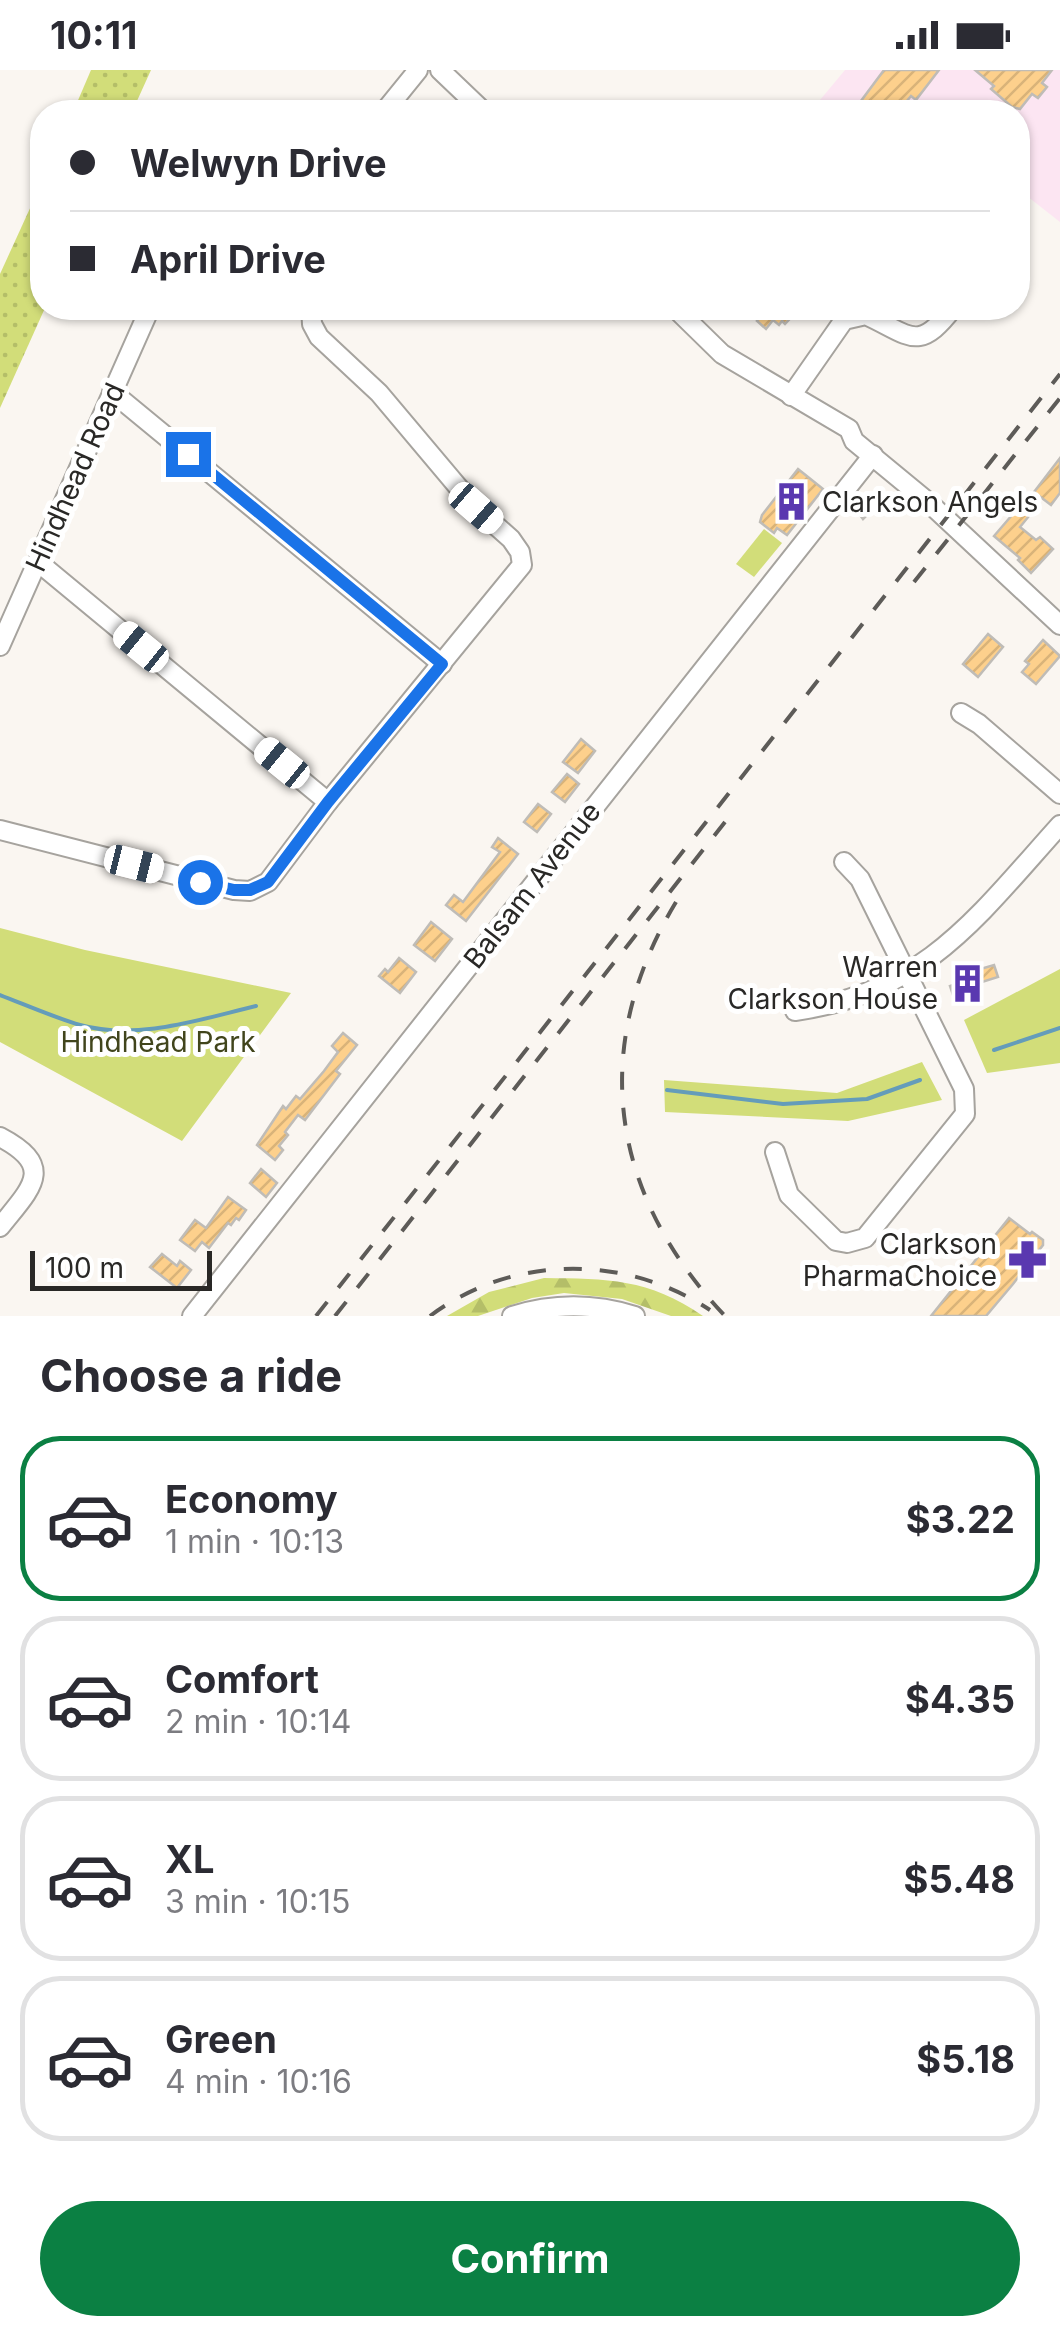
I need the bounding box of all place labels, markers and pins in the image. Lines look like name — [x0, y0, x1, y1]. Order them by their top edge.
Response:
building icon: Clarkson Angels — [771, 481, 813, 523]
place label: Clarkson Angels — [822, 485, 1038, 519]
place label: Warren Clarkson House — [727, 950, 938, 1016]
building icon: Warren Clarkson House — [947, 962, 989, 1004]
place label: Clarkson PharmaChoice — [803, 1227, 997, 1293]
pharmacy icon: Clarkson PharmaChoice — [1006, 1239, 1048, 1281]

